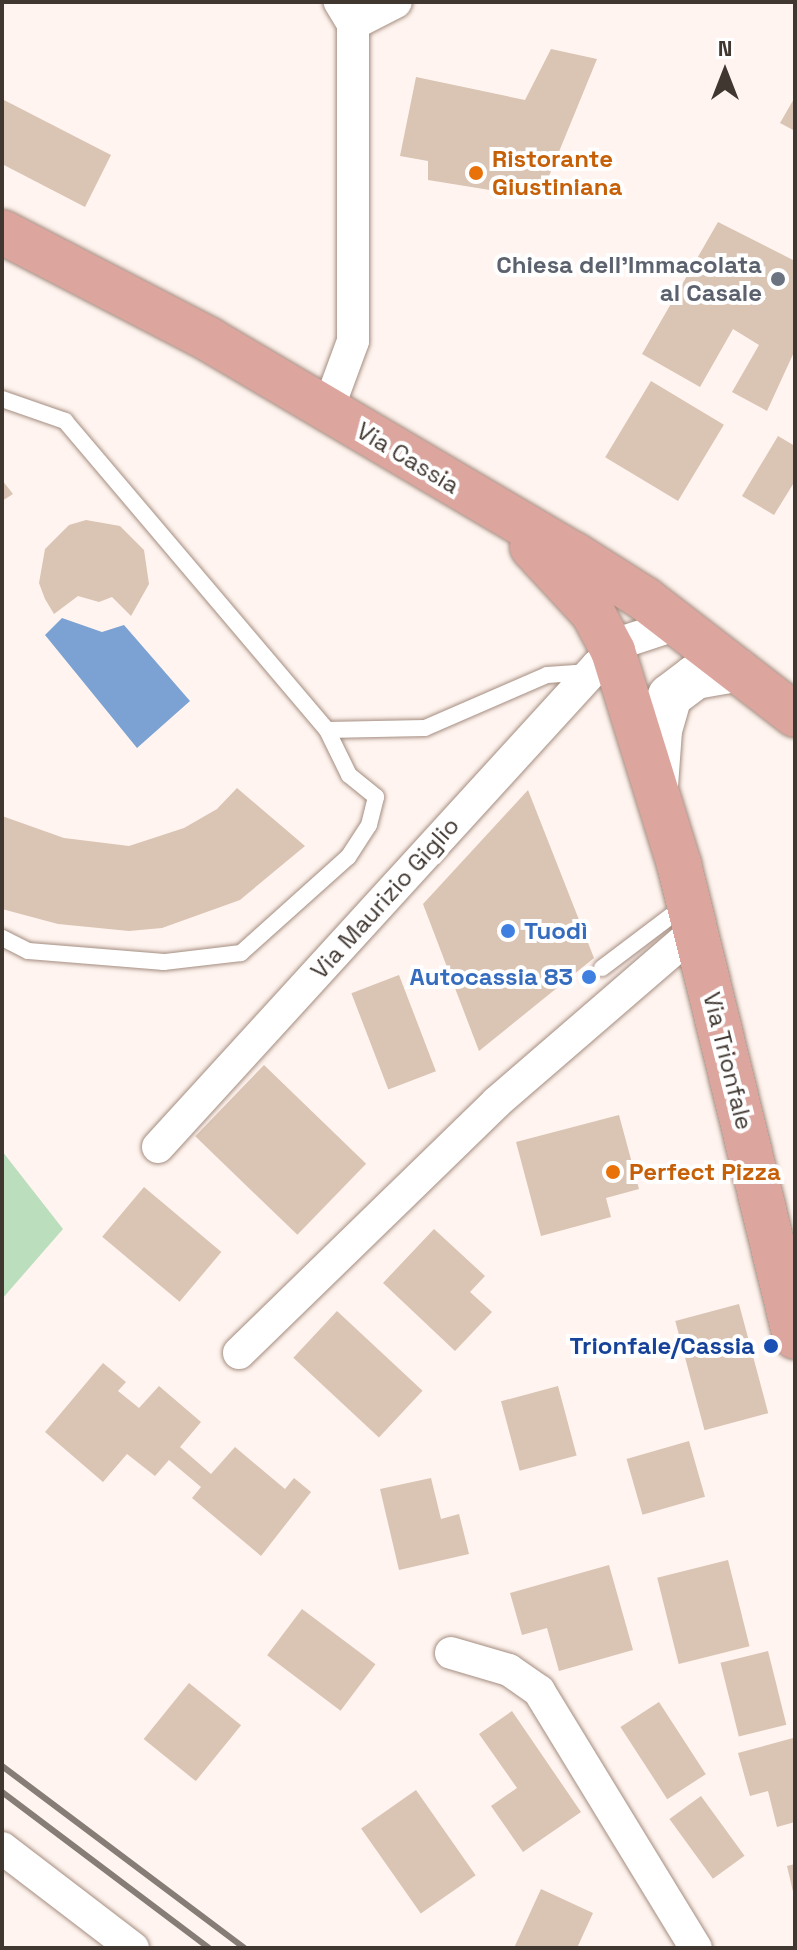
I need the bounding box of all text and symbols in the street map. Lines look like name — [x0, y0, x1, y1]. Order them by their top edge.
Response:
north arrow — [685, 32, 765, 112]
text: N — [718, 34, 732, 62]
place label: Ristorante Giustiniana — [492, 145, 622, 201]
marker: Ristorante Giustiniana — [467, 164, 485, 182]
place label: Chiesa dell'Immacolata al Casale — [496, 251, 762, 307]
marker: Chiesa dell'Immacolata al Casale — [769, 270, 787, 288]
street label: Via Cassia — [351, 416, 465, 500]
street label: Via Maurizio Giglio — [305, 811, 465, 985]
place label: Tuodì — [524, 917, 588, 945]
marker: Tuodì — [499, 922, 517, 940]
place label: Autocassia 83 — [409, 963, 573, 991]
marker: Autocassia 83 — [580, 968, 598, 986]
street label: Via Trionfale — [697, 989, 759, 1133]
place label: Perfect Pizza — [629, 1158, 781, 1186]
marker: Perfect Pizza — [604, 1163, 622, 1181]
place label: Trionfale/Cassia — [570, 1332, 755, 1360]
marker: Trionfale/Cassia — [762, 1337, 780, 1355]

